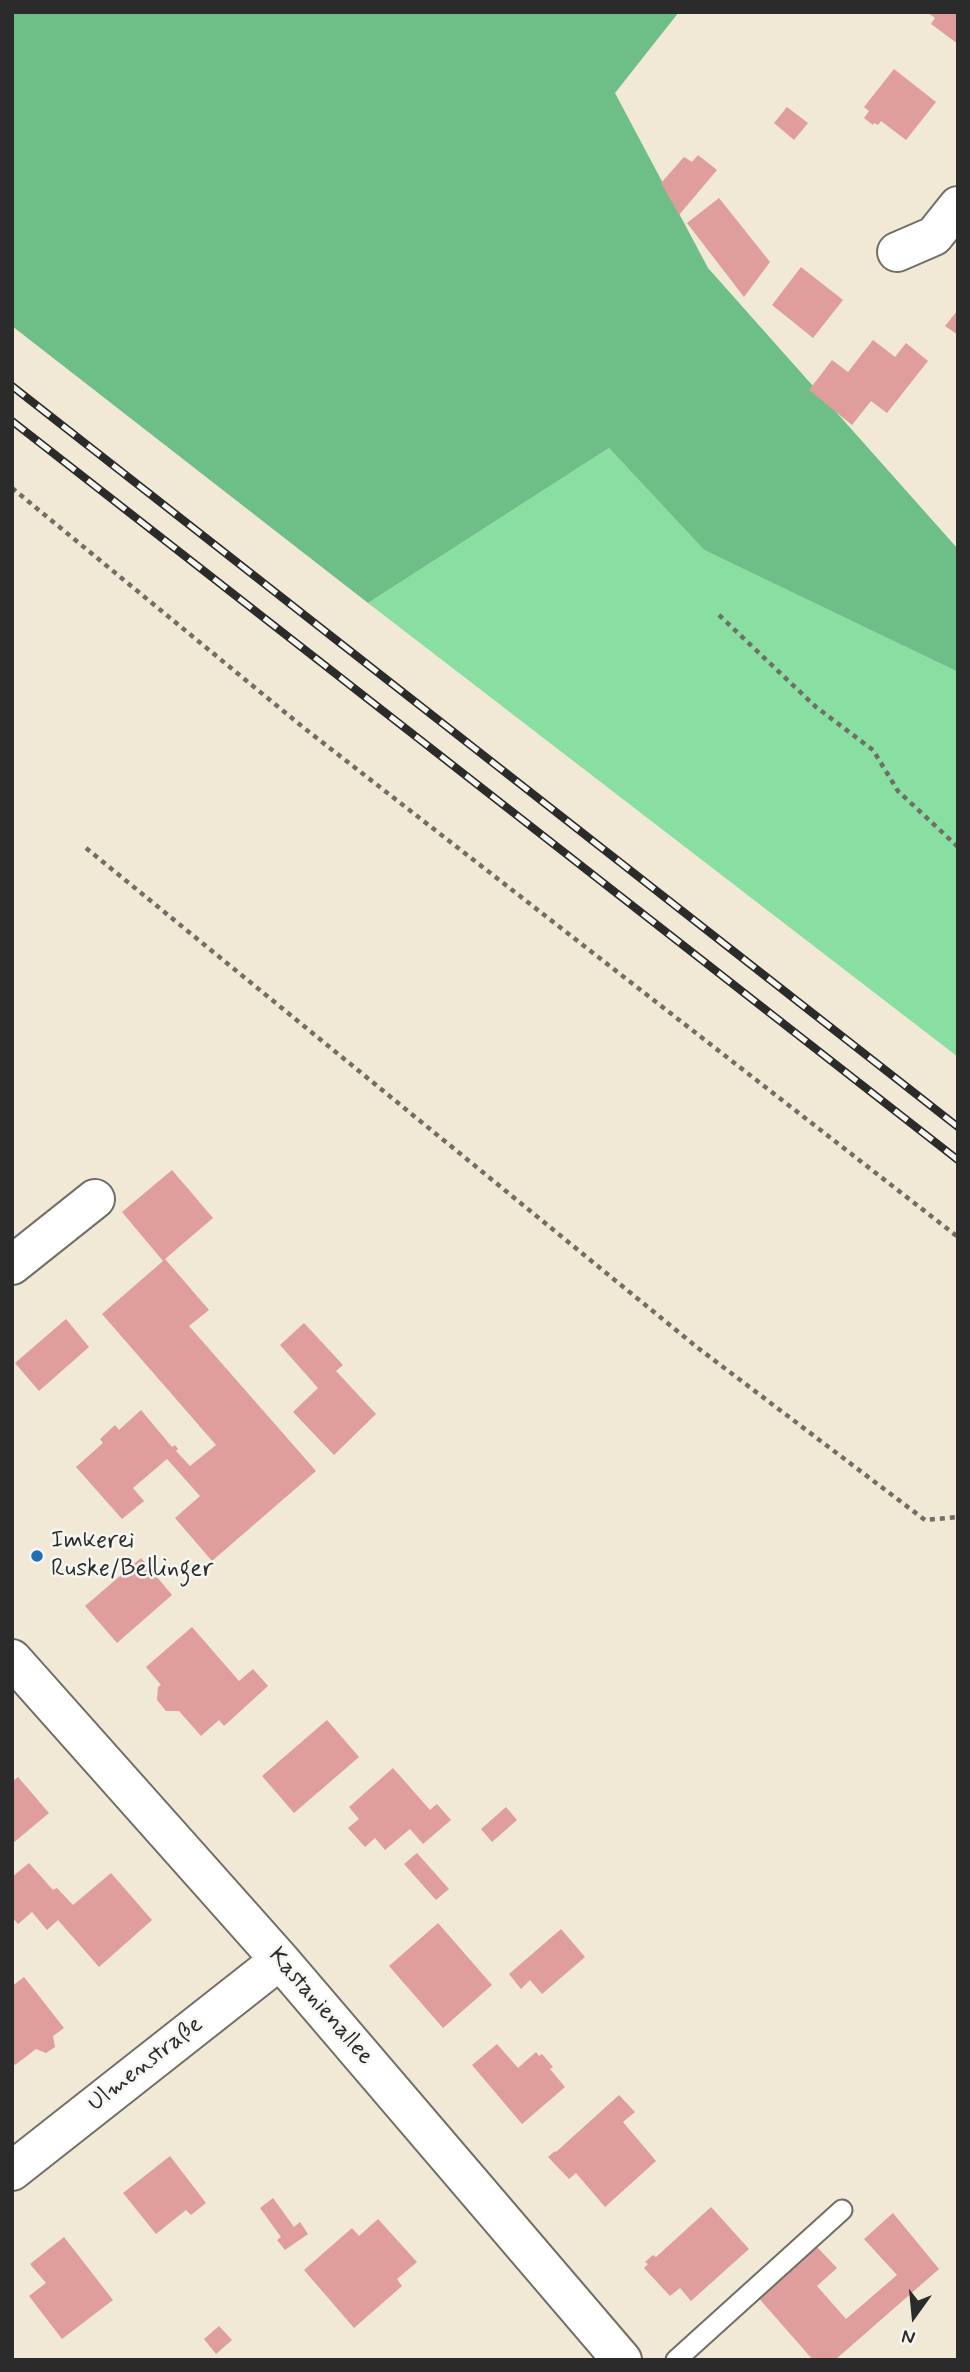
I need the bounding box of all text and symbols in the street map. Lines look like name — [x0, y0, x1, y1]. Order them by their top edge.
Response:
place label: Imkerei Ruske/Bellinger — [51, 1528, 213, 1584]
marker: Imkerei Ruske/Bellinger — [29, 1548, 45, 1564]
street label: Kastanienallee — [261, 1942, 379, 2072]
street label: Ulmenstraße — [83, 2011, 209, 2119]
north arrow — [879, 2281, 949, 2351]
text: N — [899, 2323, 918, 2350]

